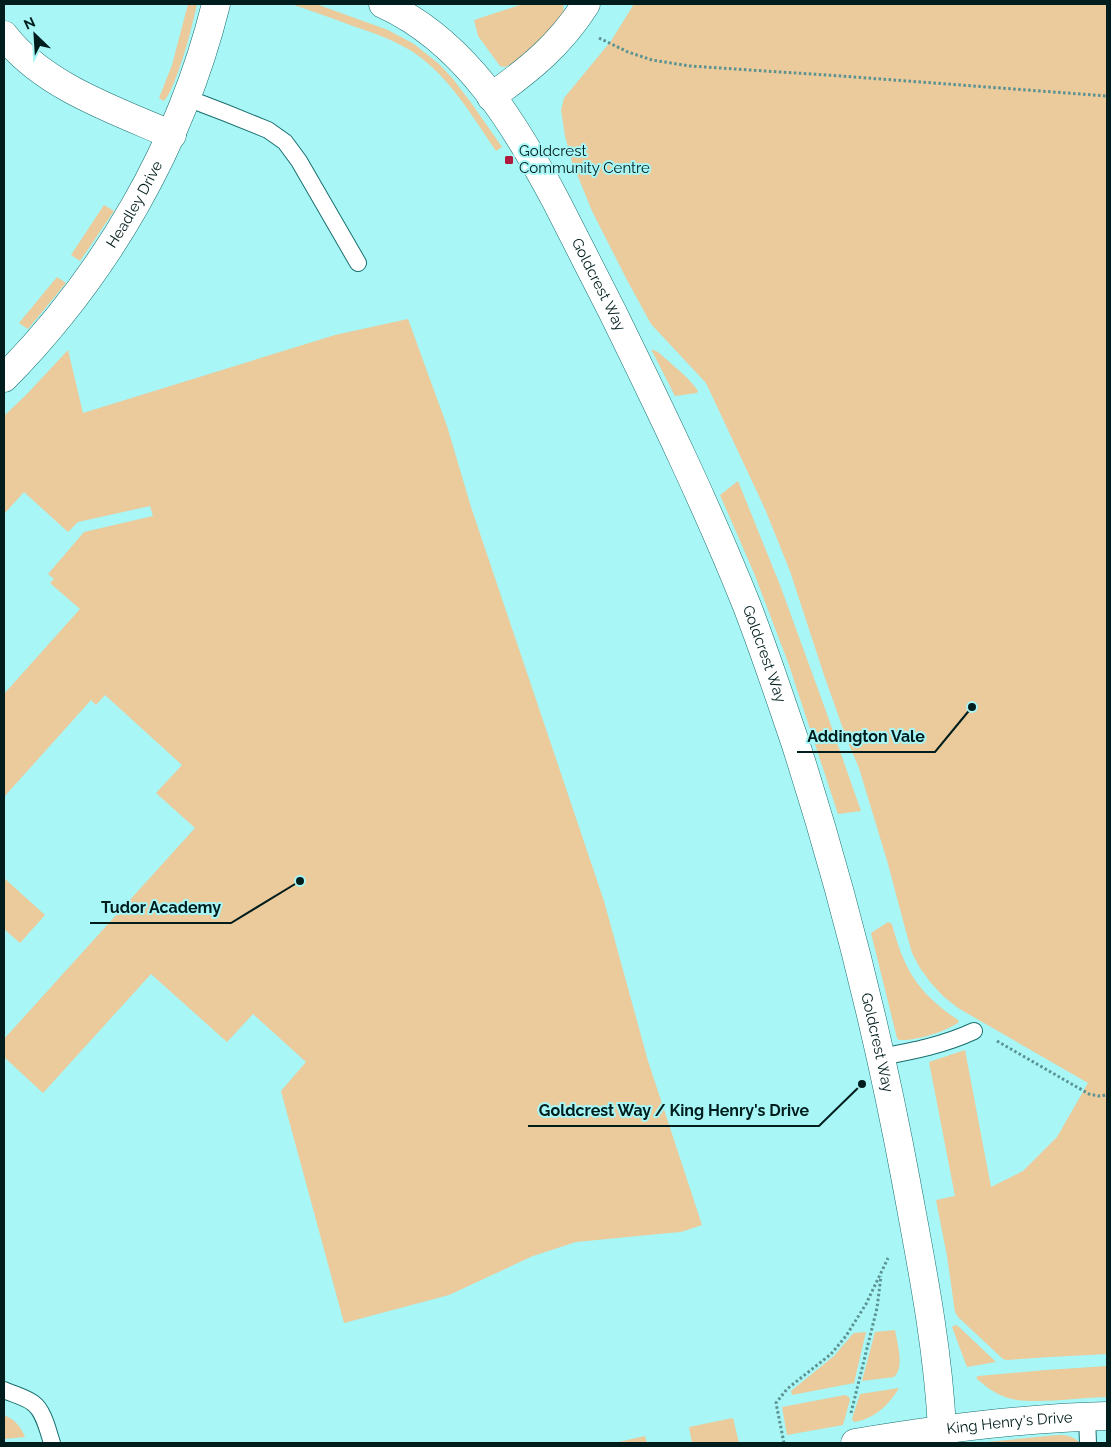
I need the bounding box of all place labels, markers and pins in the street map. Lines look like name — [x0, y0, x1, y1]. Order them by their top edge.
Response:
place label: Goldcrest Community Centre — [519, 142, 650, 177]
marker: Goldcrest Community Centre — [503, 154, 515, 166]
callout: Addington Vale — [797, 721, 935, 752]
callout: Tudor Academy — [90, 892, 231, 923]
callout: Goldcrest Way / King Henry's Drive — [528, 1095, 819, 1126]

